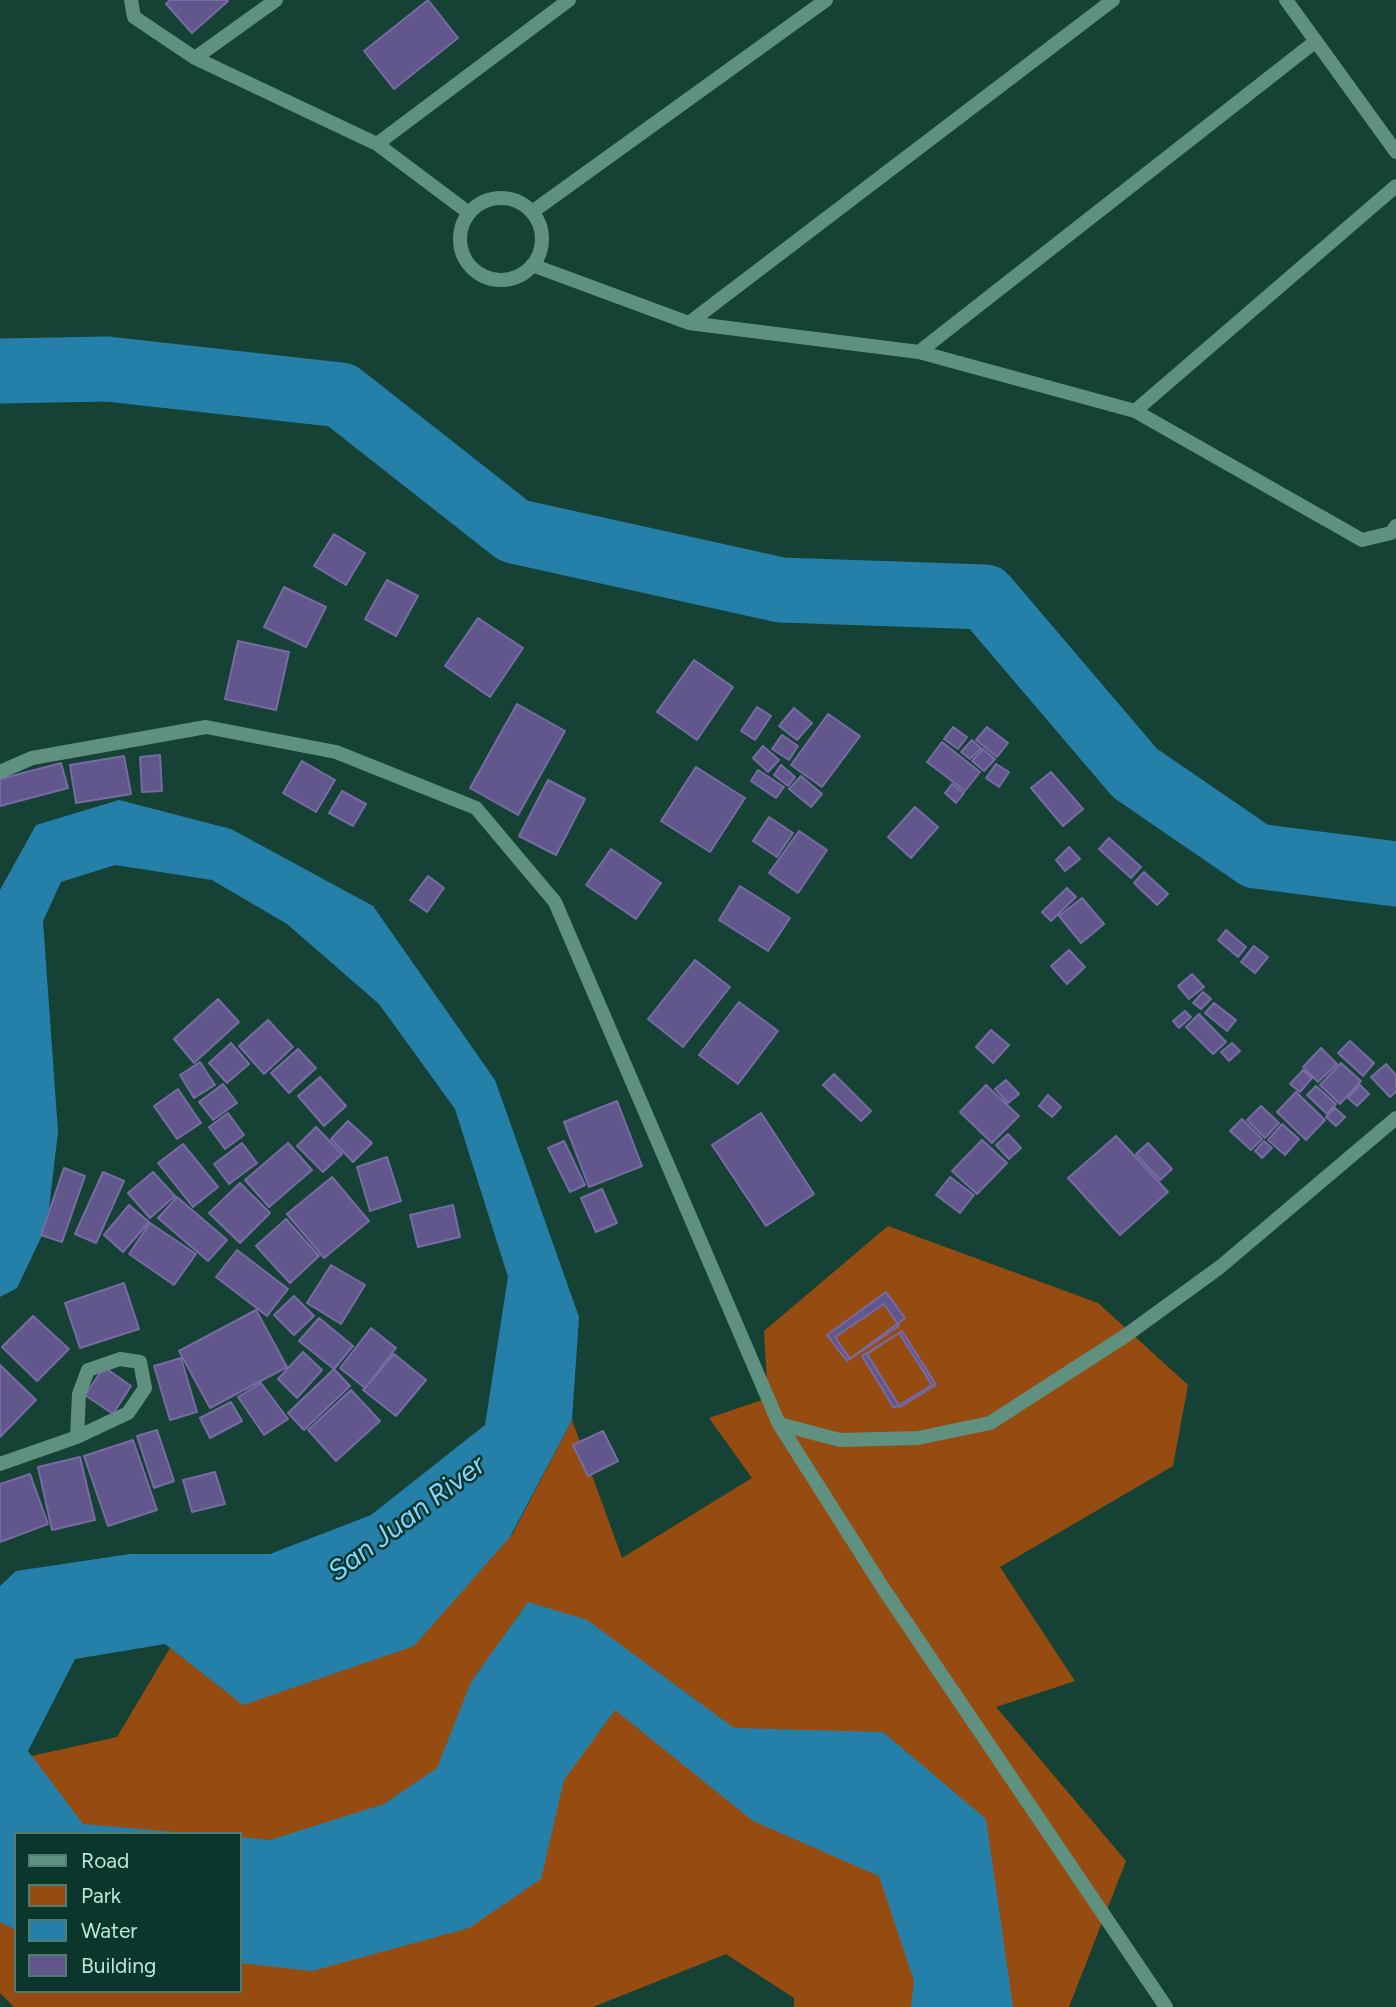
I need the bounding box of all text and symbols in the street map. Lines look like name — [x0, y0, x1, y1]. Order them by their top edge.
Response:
water label: San Juan River — [322, 1449, 492, 1589]
legend — [14, 1832, 242, 1993]
text: Road — [81, 1848, 129, 1873]
text: Park — [81, 1883, 121, 1908]
text: Water — [81, 1918, 137, 1943]
text: Building — [81, 1953, 156, 1978]

